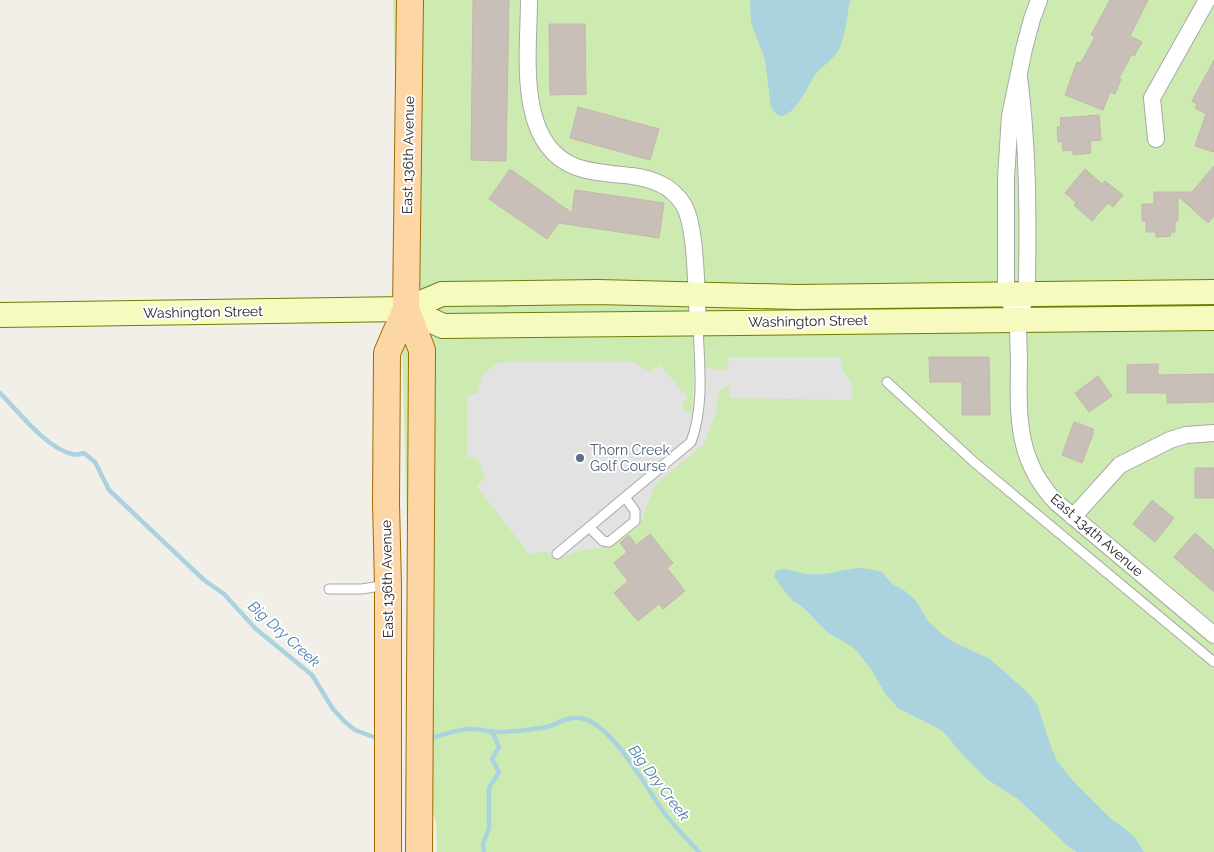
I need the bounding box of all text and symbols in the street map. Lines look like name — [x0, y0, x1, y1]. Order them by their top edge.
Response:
street label: East 136th Avenue — [399, 96, 417, 214]
street label: Washington Street — [143, 303, 263, 321]
street label: Washington Street — [748, 312, 868, 330]
place label: Thorn Creek Golf Course — [590, 442, 670, 474]
marker: Thorn Creek Golf Course — [574, 452, 586, 464]
street label: East 134th Avenue — [1047, 490, 1147, 580]
street label: East 136th Avenue — [378, 520, 396, 638]
water label: Big Dry Creek — [244, 597, 324, 671]
water label: Big Dry Creek — [625, 741, 693, 825]

